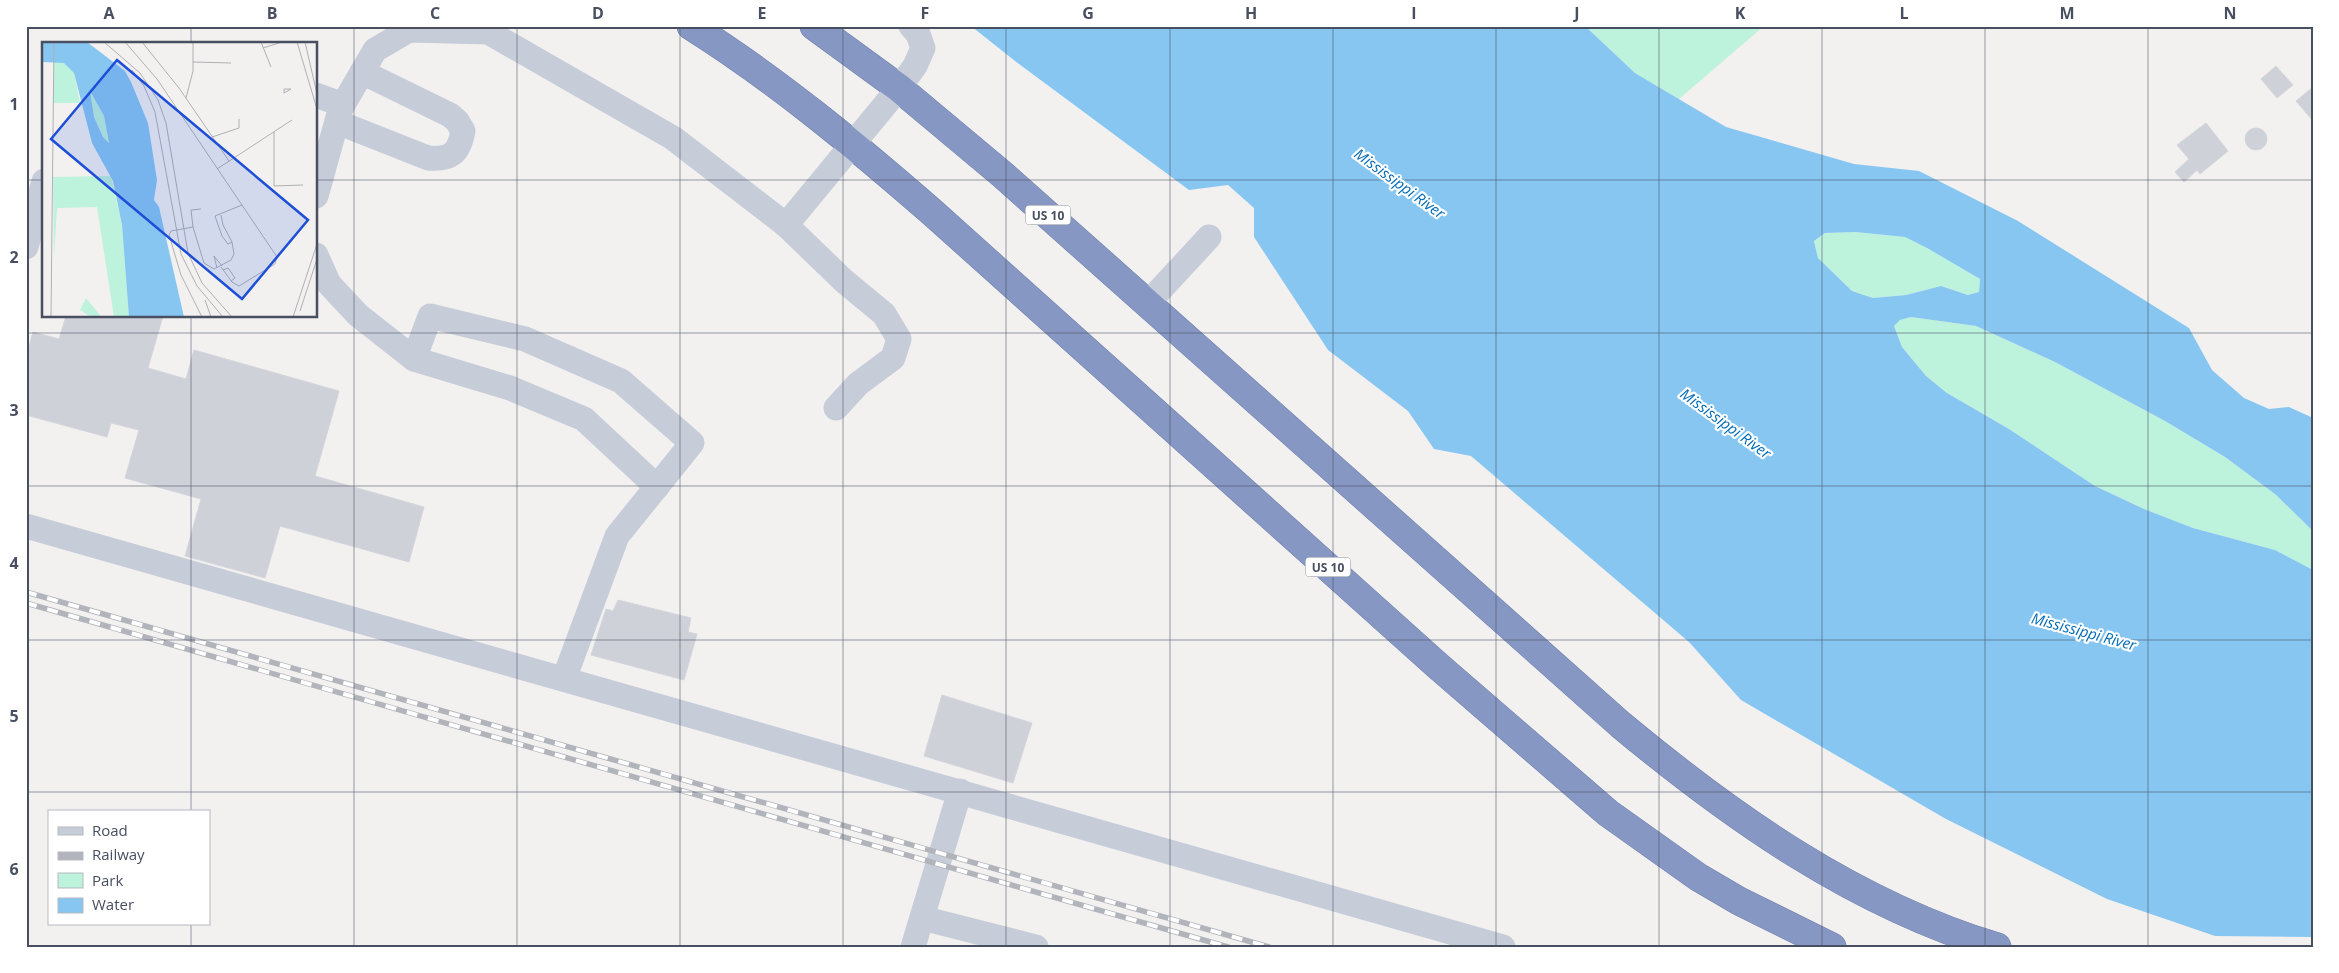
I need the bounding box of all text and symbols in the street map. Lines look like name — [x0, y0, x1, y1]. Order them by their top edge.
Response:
text: A — [103, 2, 115, 24]
text: B — [267, 2, 277, 24]
text: C — [430, 2, 440, 24]
text: D — [592, 2, 604, 24]
text: E — [758, 2, 767, 24]
text: F — [921, 2, 929, 24]
text: G — [1082, 2, 1094, 24]
text: H — [1245, 2, 1257, 24]
text: I — [1411, 2, 1417, 24]
text: J — [1572, 2, 1580, 24]
text: K — [1735, 2, 1746, 24]
text: L — [1899, 2, 1909, 24]
text: M — [2059, 2, 2075, 24]
text: N — [2223, 2, 2237, 24]
inset map — [42, 42, 318, 318]
text: 1 — [9, 93, 19, 115]
water label: Mississippi River — [1351, 143, 1450, 223]
road number: US 10 — [1026, 206, 1070, 224]
text: 2 — [9, 246, 19, 268]
water label: Mississippi River — [1677, 383, 1776, 463]
text: 3 — [9, 399, 19, 421]
text: 4 — [9, 552, 19, 574]
road number: US 10 — [1306, 558, 1350, 576]
water label: Mississippi River — [2030, 607, 2140, 655]
text: 5 — [9, 705, 19, 727]
legend — [48, 810, 210, 926]
text: Road — [92, 820, 128, 840]
text: Railway — [92, 844, 145, 864]
text: 6 — [9, 858, 19, 880]
text: Park — [92, 870, 123, 890]
text: Water — [92, 894, 134, 914]

